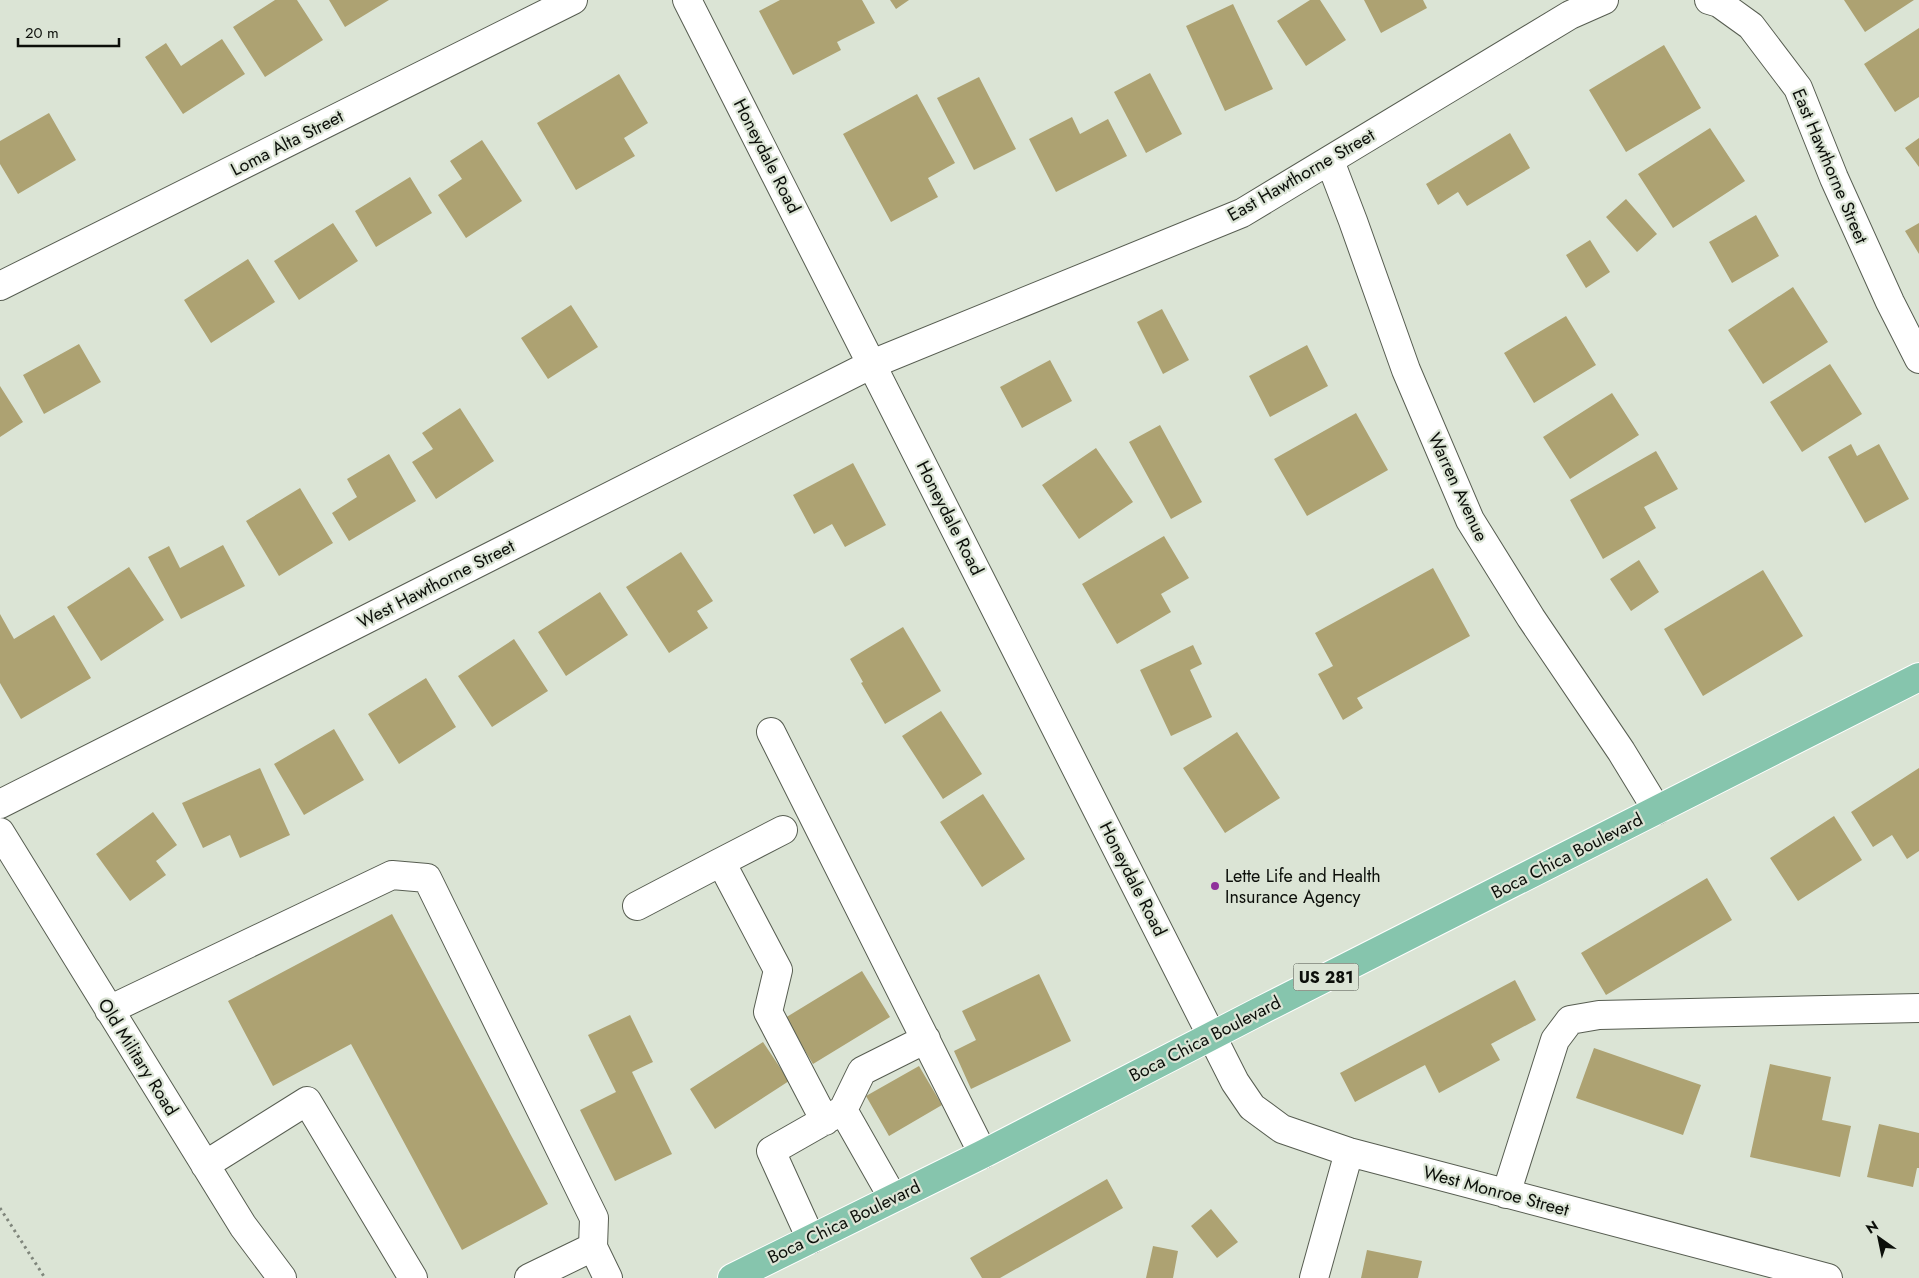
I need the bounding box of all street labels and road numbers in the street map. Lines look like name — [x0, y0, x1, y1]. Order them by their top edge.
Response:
street label: East Hawthorne Street — [1786, 84, 1875, 248]
street label: Honeydale Road — [727, 94, 807, 218]
street label: Loma Alta Street — [226, 103, 348, 183]
street label: East Hawthorne Street — [1223, 122, 1380, 228]
street label: Warren Avenue — [1422, 429, 1494, 545]
street label: Honeydale Road — [910, 456, 990, 580]
street label: West Hawthorne Street — [353, 533, 520, 635]
street label: Boca Chica Boulevard — [1487, 806, 1647, 906]
street label: Honeydale Road — [1093, 817, 1173, 941]
road number: US 281 — [1294, 964, 1358, 990]
street label: Boca Chica Boulevard — [1125, 989, 1285, 1089]
street label: Old Military Road — [91, 993, 185, 1121]
street label: West Monroe Street — [1420, 1159, 1572, 1223]
street label: Boca Chica Boulevard — [763, 1174, 925, 1270]

